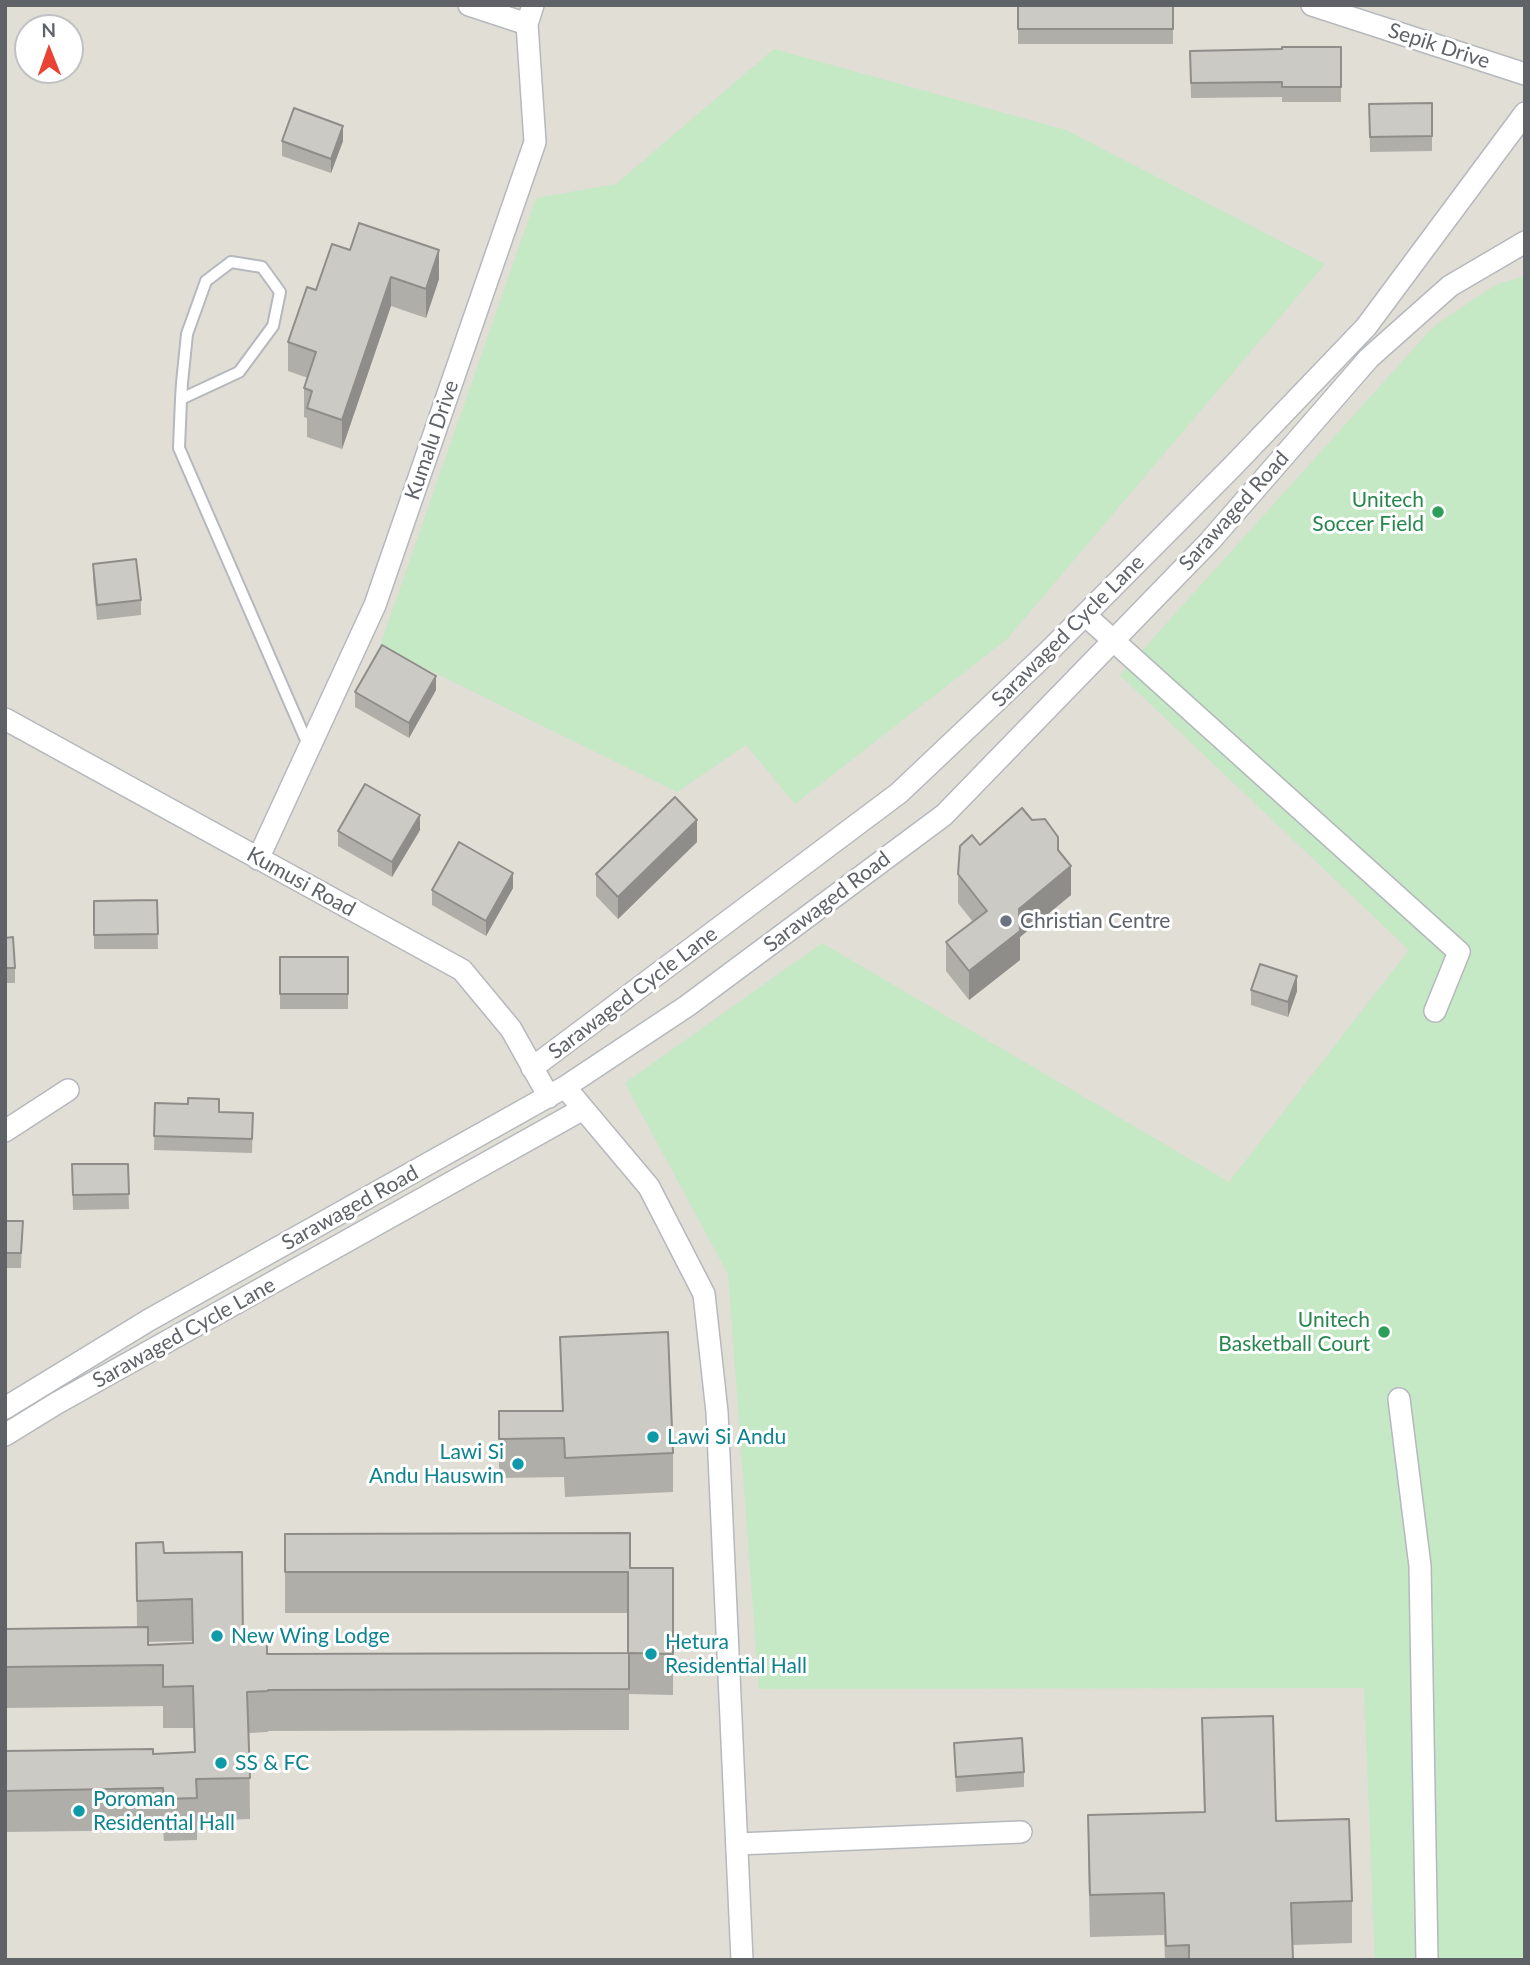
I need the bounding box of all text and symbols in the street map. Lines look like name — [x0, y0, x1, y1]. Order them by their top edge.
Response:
north arrow — [14, 14, 84, 84]
text: N — [41, 18, 56, 41]
street label: Sepik Drive — [1385, 18, 1493, 74]
street label: Kumalu Drive — [400, 377, 464, 503]
street label: Sarawaged Road — [1174, 446, 1294, 576]
place label: Unitech Soccer Field — [1312, 487, 1424, 537]
marker: Unitech Soccer Field — [1430, 504, 1446, 520]
street label: Sarawaged Cycle Lane — [987, 550, 1149, 712]
street label: Kumusi Road — [242, 842, 360, 922]
street label: Sarawaged Road — [759, 846, 895, 958]
place label: Christian Centre — [1020, 908, 1170, 934]
marker: Christian Centre — [998, 913, 1014, 929]
street label: Sarawaged Cycle Lane — [544, 921, 722, 1065]
street label: Sarawaged Road — [277, 1160, 423, 1256]
street label: Sarawaged Cycle Lane — [88, 1272, 280, 1394]
place label: Unitech Basketball Court — [1218, 1307, 1370, 1357]
marker: Unitech Basketball Court — [1376, 1324, 1392, 1340]
place label: Lawi Si Andu — [667, 1424, 786, 1450]
marker: Lawi Si Andu — [645, 1429, 661, 1445]
place label: Lawi Si Andu Hauswin — [369, 1439, 504, 1489]
marker: Lawi Si Andu Hauswin — [510, 1456, 526, 1472]
place label: New Wing Lodge — [231, 1623, 390, 1649]
marker: New Wing Lodge — [209, 1628, 225, 1644]
place label: Hetura Residential Hall — [665, 1629, 807, 1679]
marker: Hetura Residential Hall — [643, 1646, 659, 1662]
place label: SS & FC — [235, 1750, 309, 1776]
marker: SS & FC — [213, 1755, 229, 1771]
place label: Poroman Residential Hall — [93, 1786, 235, 1836]
marker: Poroman Residential Hall — [71, 1803, 87, 1819]

